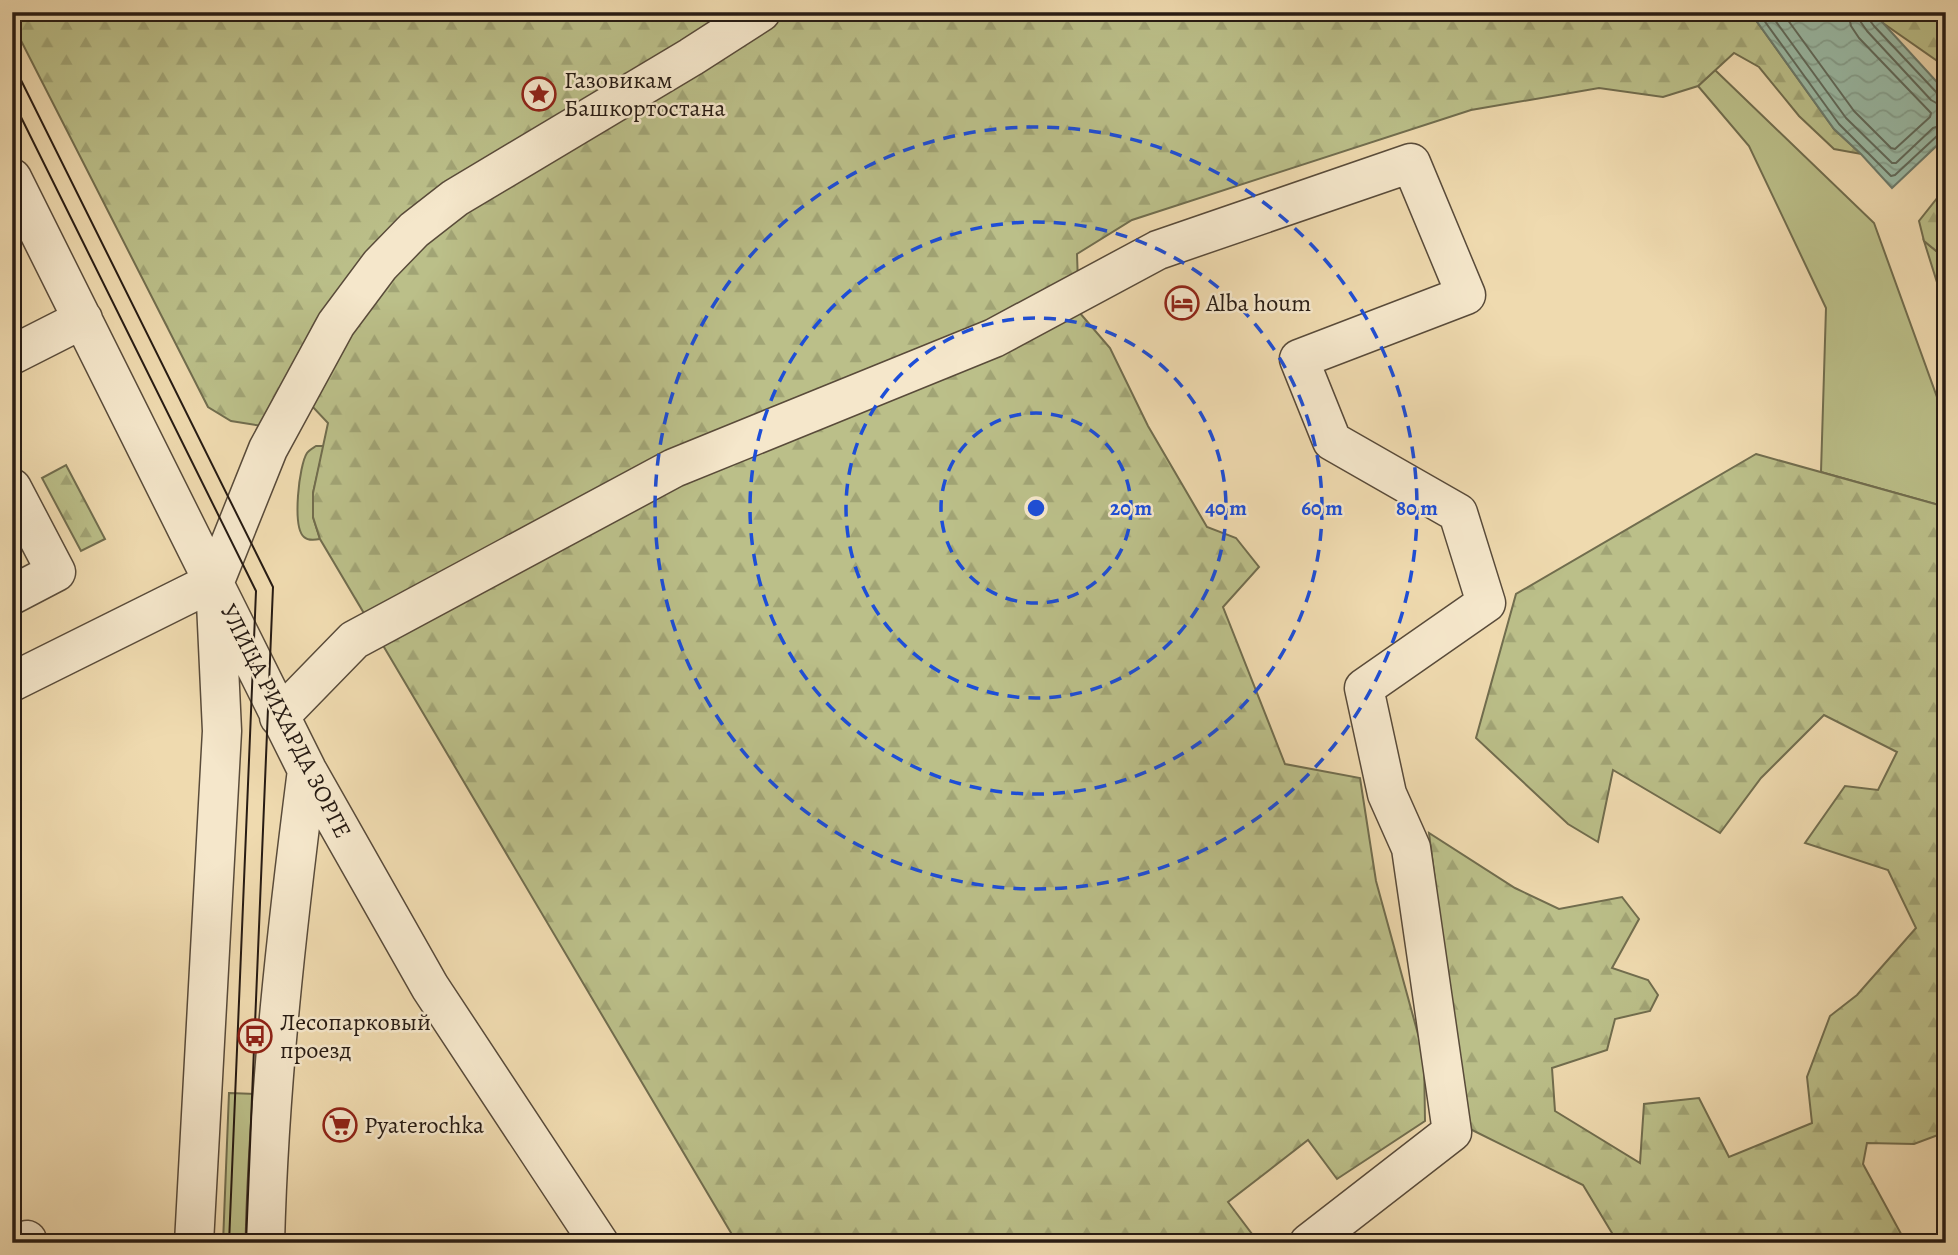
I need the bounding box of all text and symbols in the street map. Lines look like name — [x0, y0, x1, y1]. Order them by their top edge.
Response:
place label: Газовикам Башкортостана — [564, 64, 726, 124]
place icon: Газовикам Башкортостана — [520, 75, 558, 113]
hotel icon: Alba houm — [1163, 284, 1201, 322]
place label: Alba houm — [1205, 287, 1311, 319]
text: 20 m — [1110, 494, 1152, 522]
text: 40 m — [1205, 494, 1247, 522]
text: 60 m — [1301, 494, 1343, 522]
text: 80 m — [1396, 494, 1438, 522]
centre of rings — [1024, 496, 1048, 520]
street label: УЛИЦА РИХАРДА ЗОРГЕ — [213, 598, 359, 844]
place label: Лесопарковый проезд — [280, 1006, 431, 1066]
bus stop icon: Лесопарковый проезд — [236, 1017, 274, 1055]
supermarket icon: Pyaterochka — [321, 1106, 359, 1144]
place label: Pyaterochka — [364, 1109, 485, 1141]

